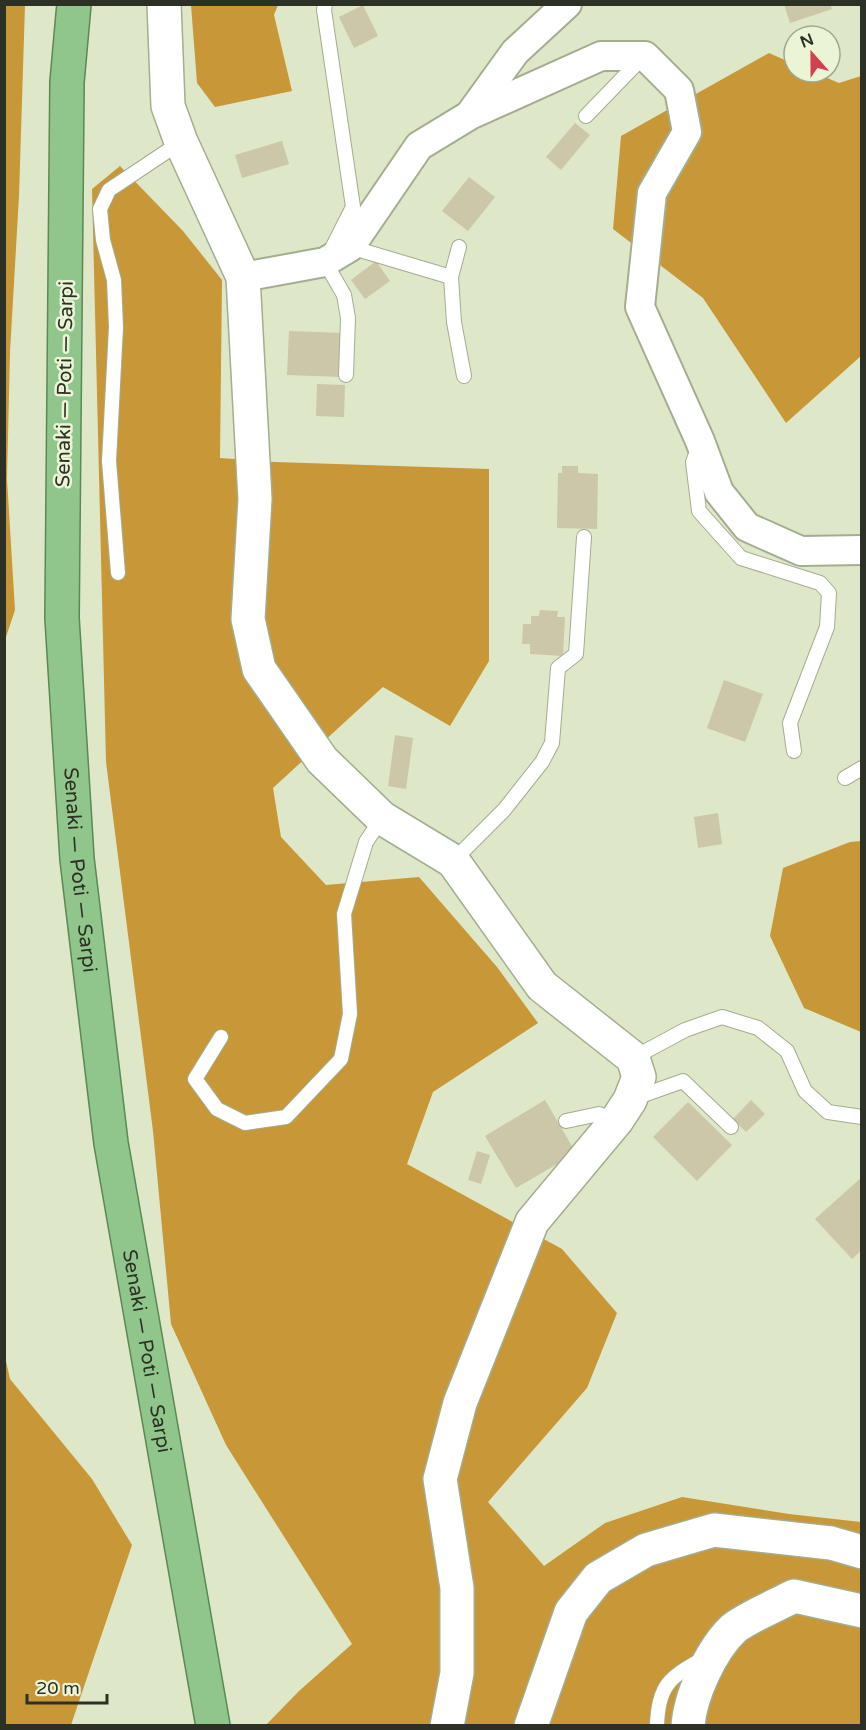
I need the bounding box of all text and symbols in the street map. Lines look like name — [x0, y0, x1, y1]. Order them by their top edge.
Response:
north arrow — [782, 24, 842, 84]
text: N — [797, 29, 817, 53]
street label: Senaki — Poti — Sarpi — [51, 281, 79, 487]
street label: Senaki — Poti — Sarpi — [58, 767, 102, 974]
street label: Senaki — Poti — Sarpi — [117, 1248, 176, 1455]
scale bar — [27, 1667, 106, 1705]
text: 20 m — [36, 1677, 80, 1699]

